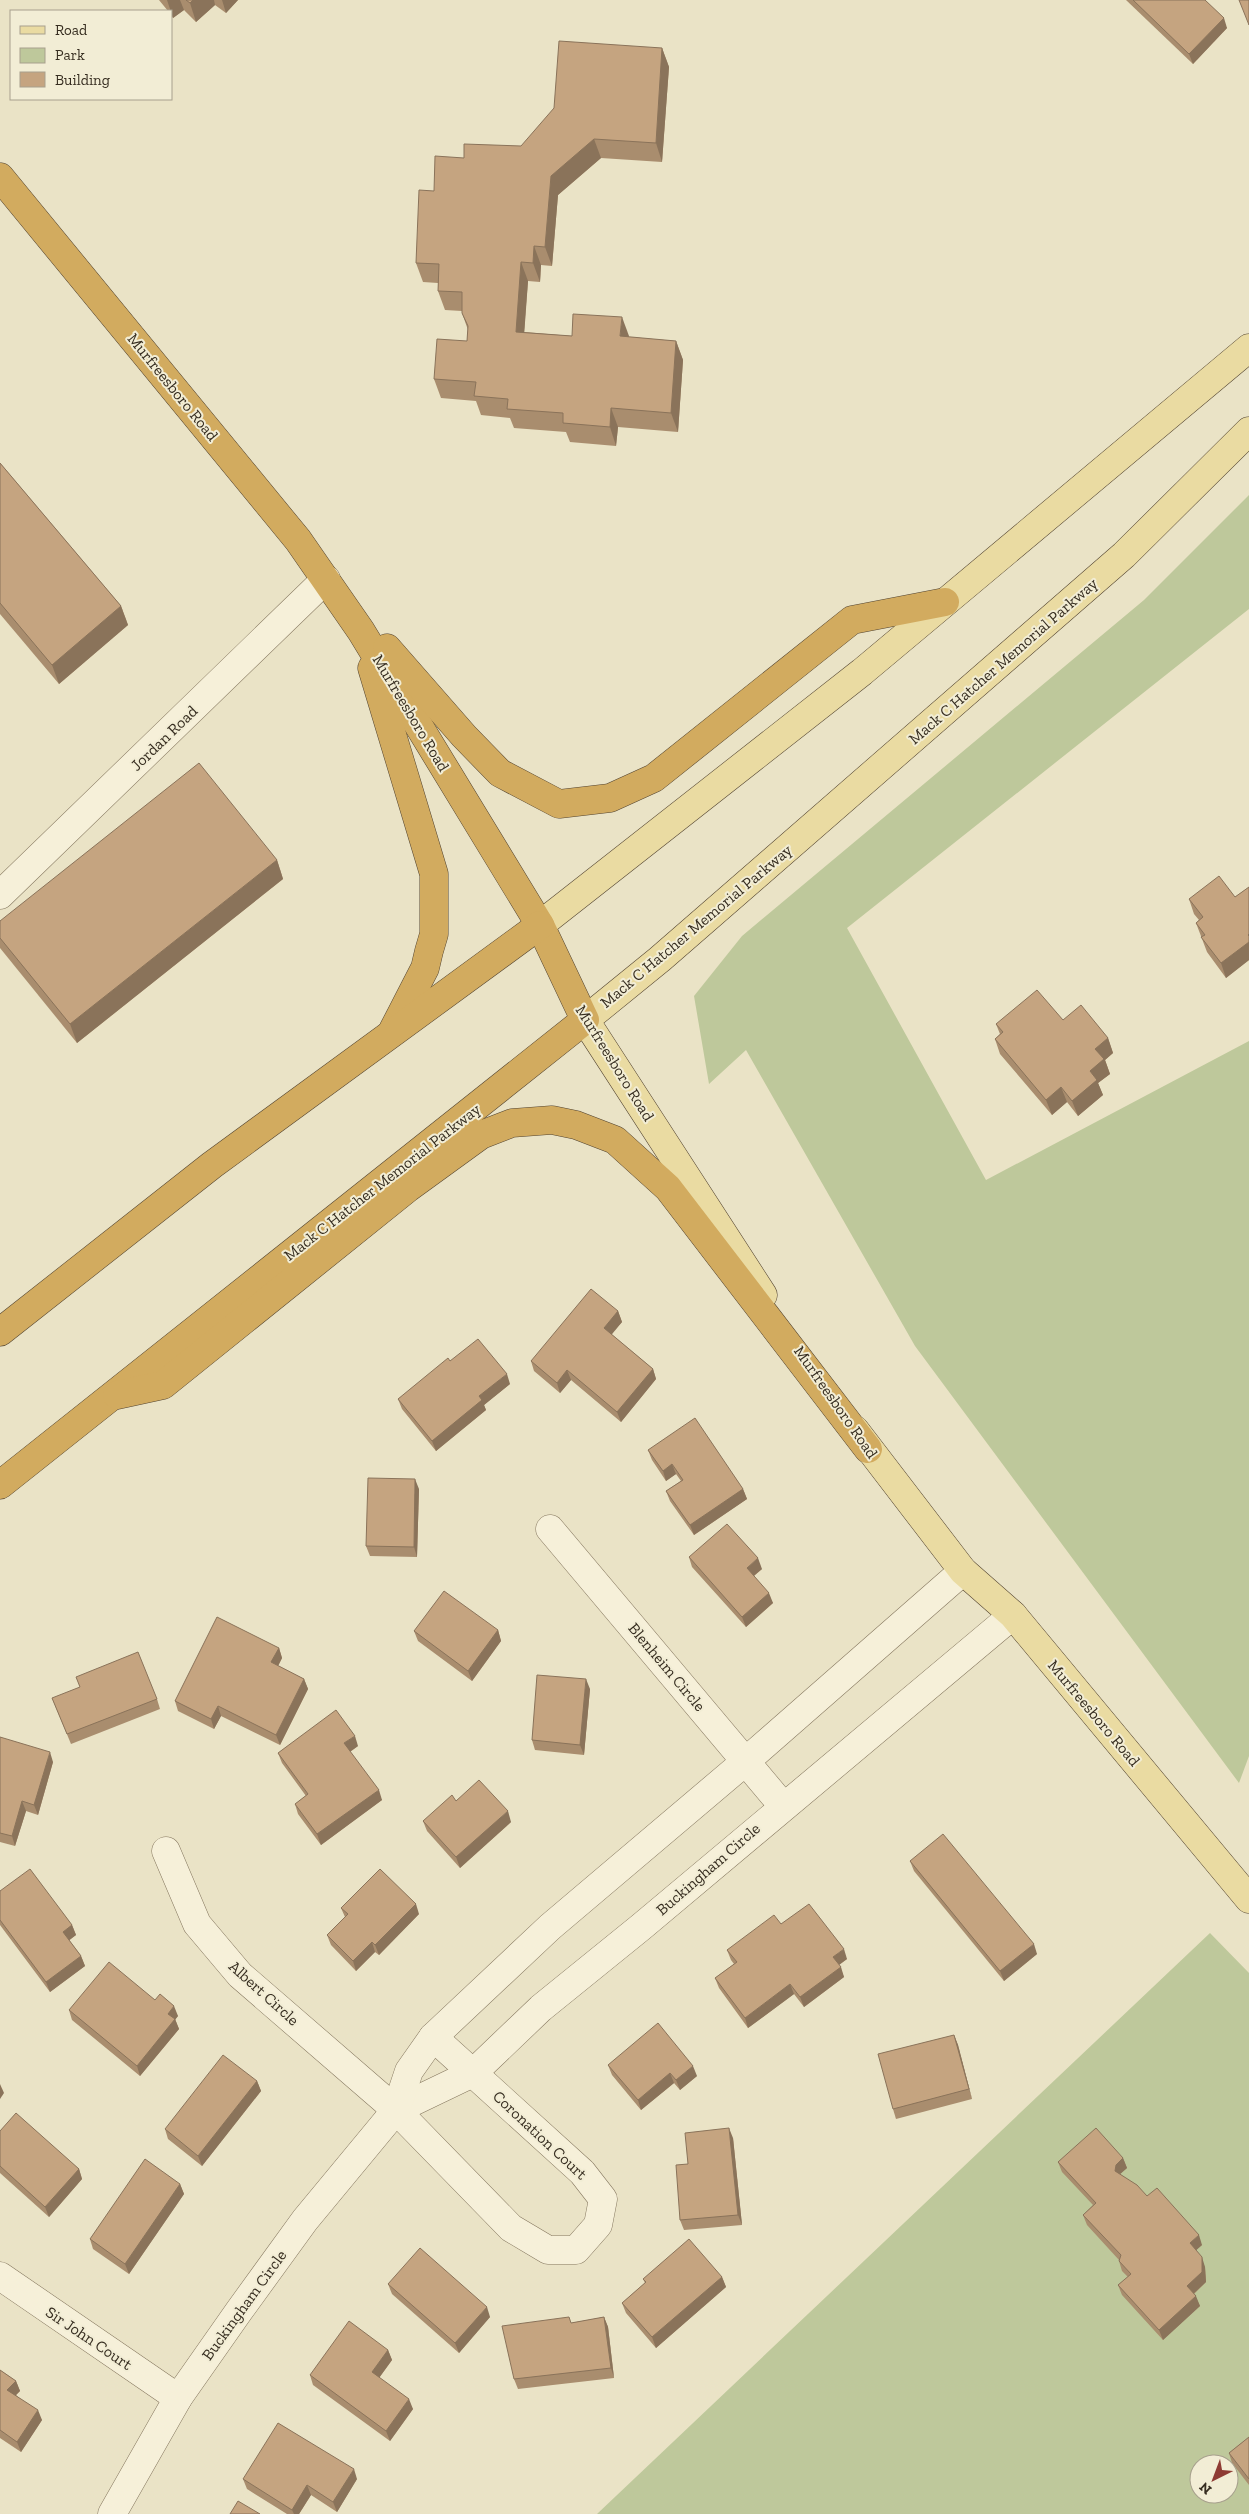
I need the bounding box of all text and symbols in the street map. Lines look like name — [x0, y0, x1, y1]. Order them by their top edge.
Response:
legend — [10, 10, 172, 100]
text: Road — [55, 21, 88, 39]
text: Park — [55, 46, 85, 64]
text: Building — [55, 71, 110, 89]
street label: Murfreesboro Road — [124, 329, 222, 445]
street label: Mack C Hatcher Memorial Parkway — [905, 573, 1102, 748]
street label: Murfreesboro Road — [369, 651, 454, 775]
street label: Jordan Road — [127, 701, 202, 775]
street label: Mack C Hatcher Memorial Parkway — [596, 840, 796, 1012]
street label: Murfreesboro Road — [572, 1002, 658, 1125]
street label: Mack C Hatcher Memorial Parkway — [280, 1099, 485, 1265]
street label: Murfreesboro Road — [790, 1342, 882, 1462]
street label: Blenheim Circle — [624, 1619, 710, 1715]
street label: Murfreesboro Road — [1044, 1656, 1144, 1770]
street label: Buckingham Circle — [652, 1819, 764, 1919]
street label: Albert Circle — [225, 1957, 303, 2029]
street label: Coronation Court — [489, 2086, 591, 2184]
street label: Buckingham Circle — [198, 2246, 290, 2364]
street label: Sir John Court — [42, 2302, 136, 2374]
north arrow — [1189, 2454, 1239, 2504]
text: N — [1196, 2478, 1215, 2498]

